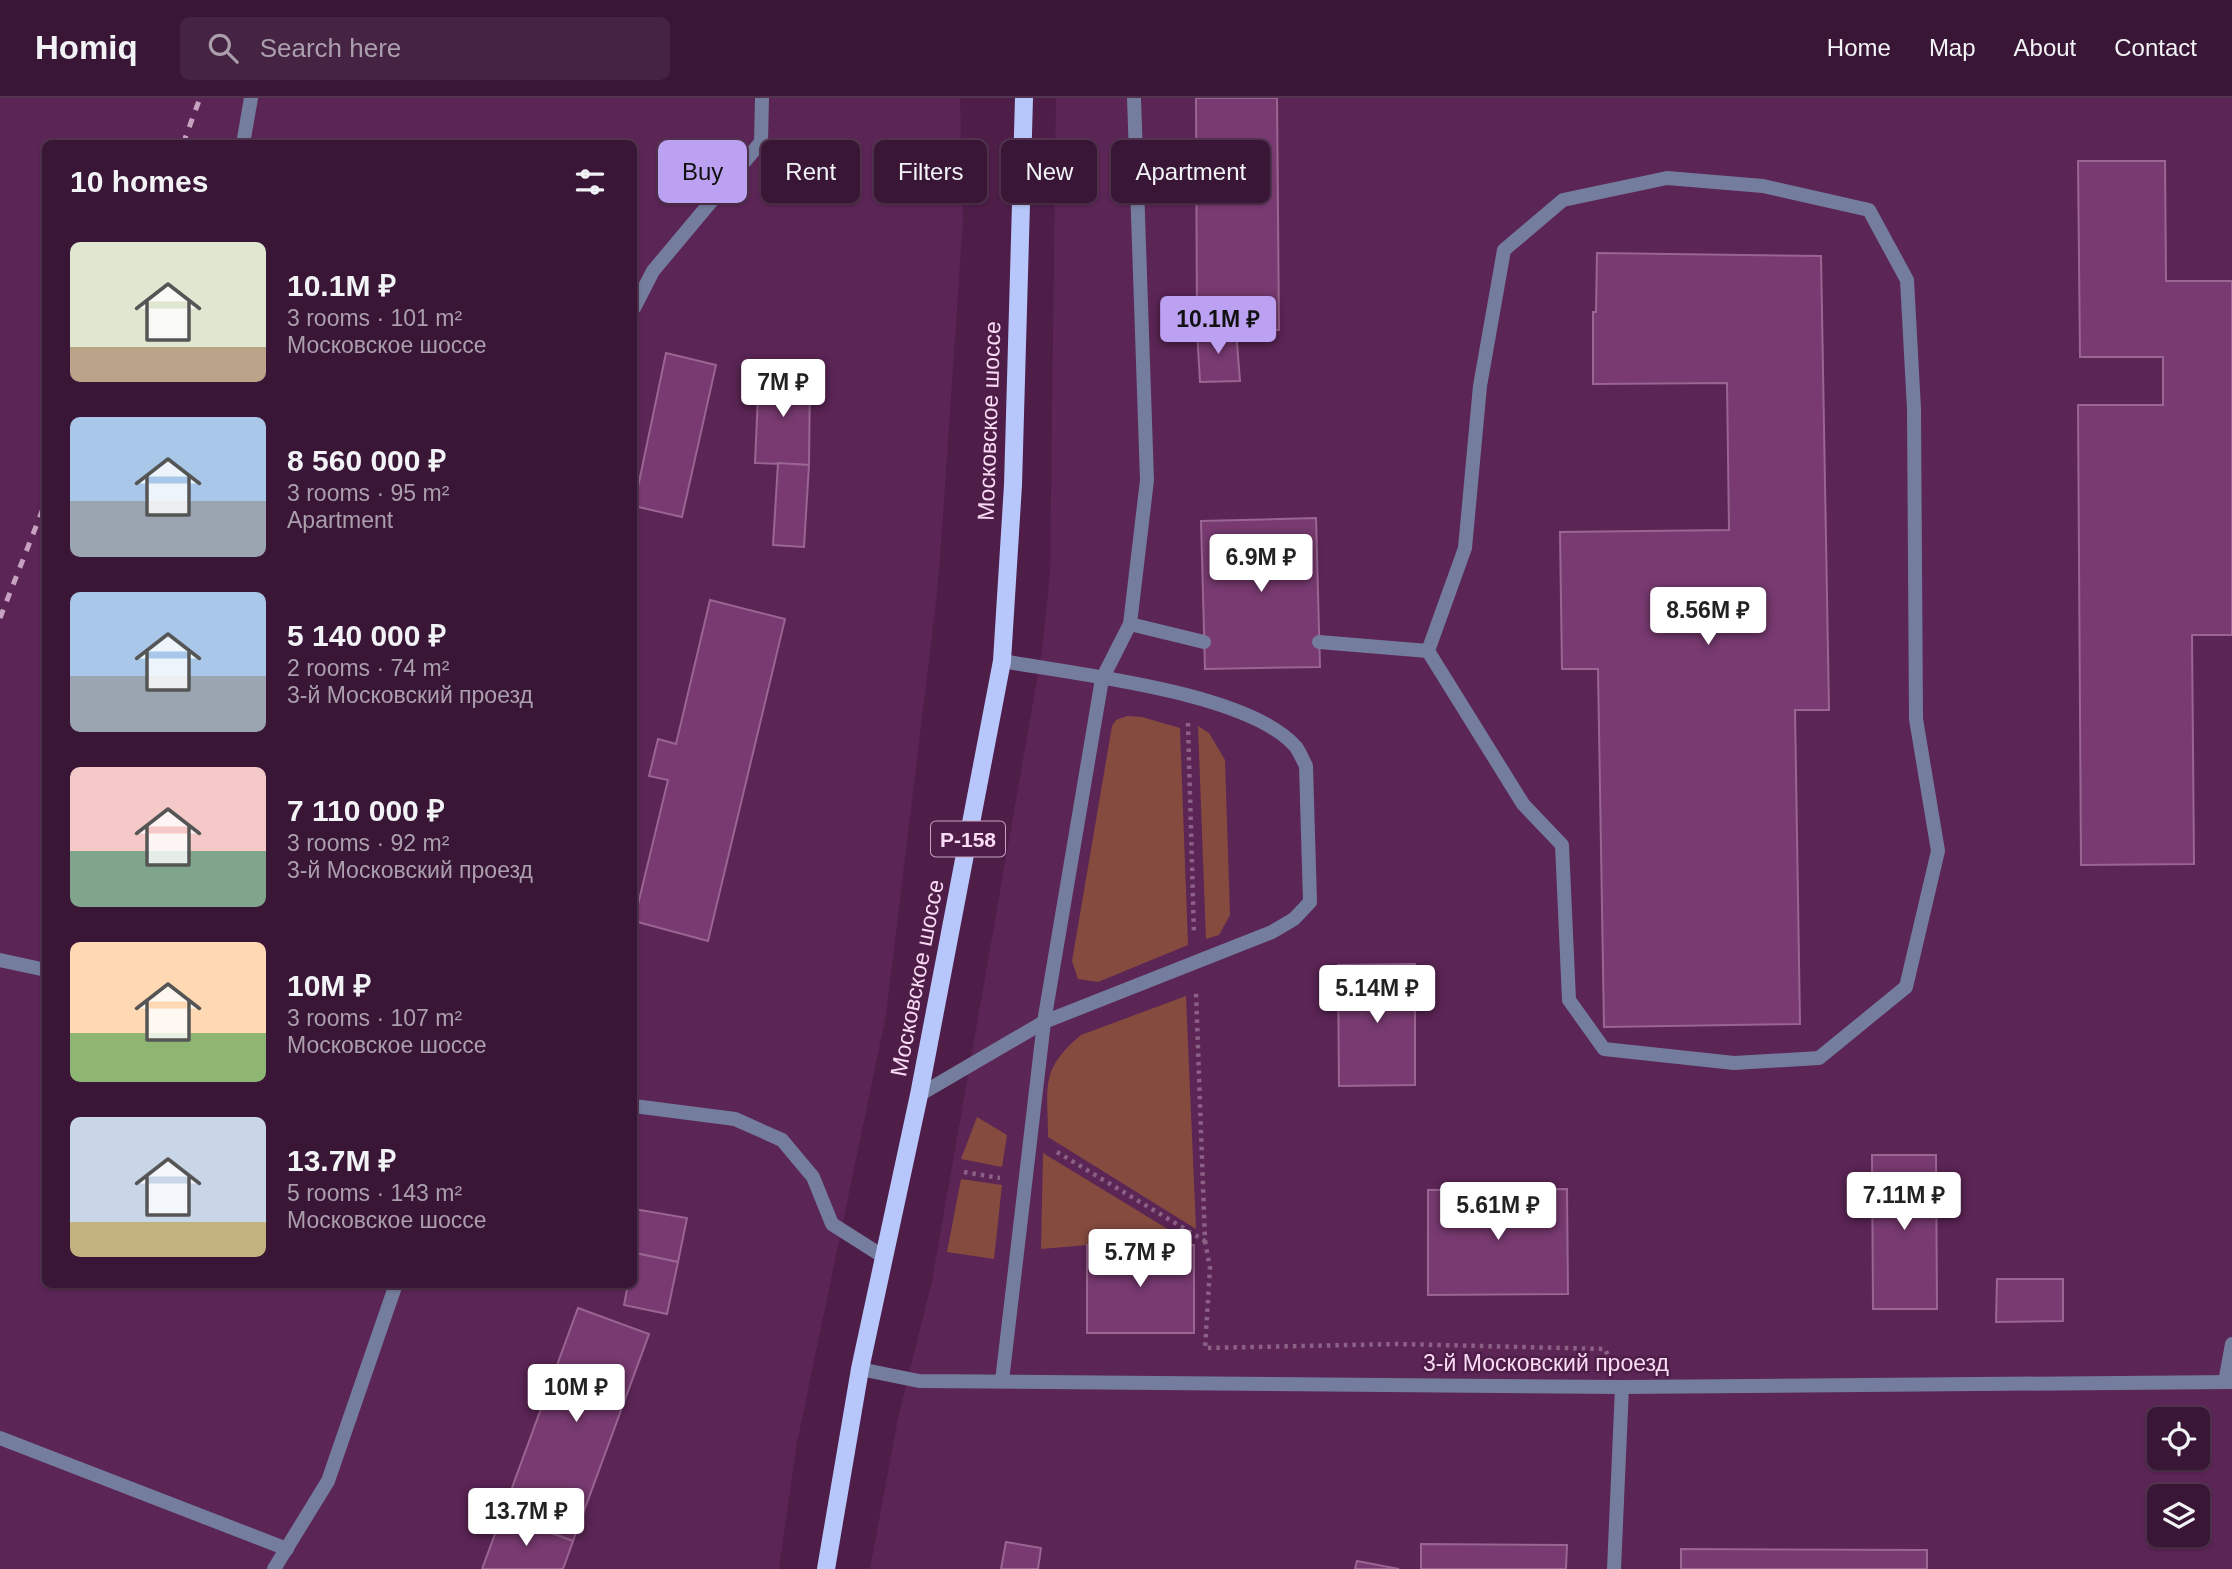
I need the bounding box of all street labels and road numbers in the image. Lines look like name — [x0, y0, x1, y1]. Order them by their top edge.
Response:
street label: Московское шоссе — [973, 321, 1005, 521]
road number: Р-158 — [931, 822, 1005, 856]
street label: Московское шоссе — [885, 878, 949, 1078]
street label: 3-й Московский проезд — [1423, 1350, 1670, 1376]

